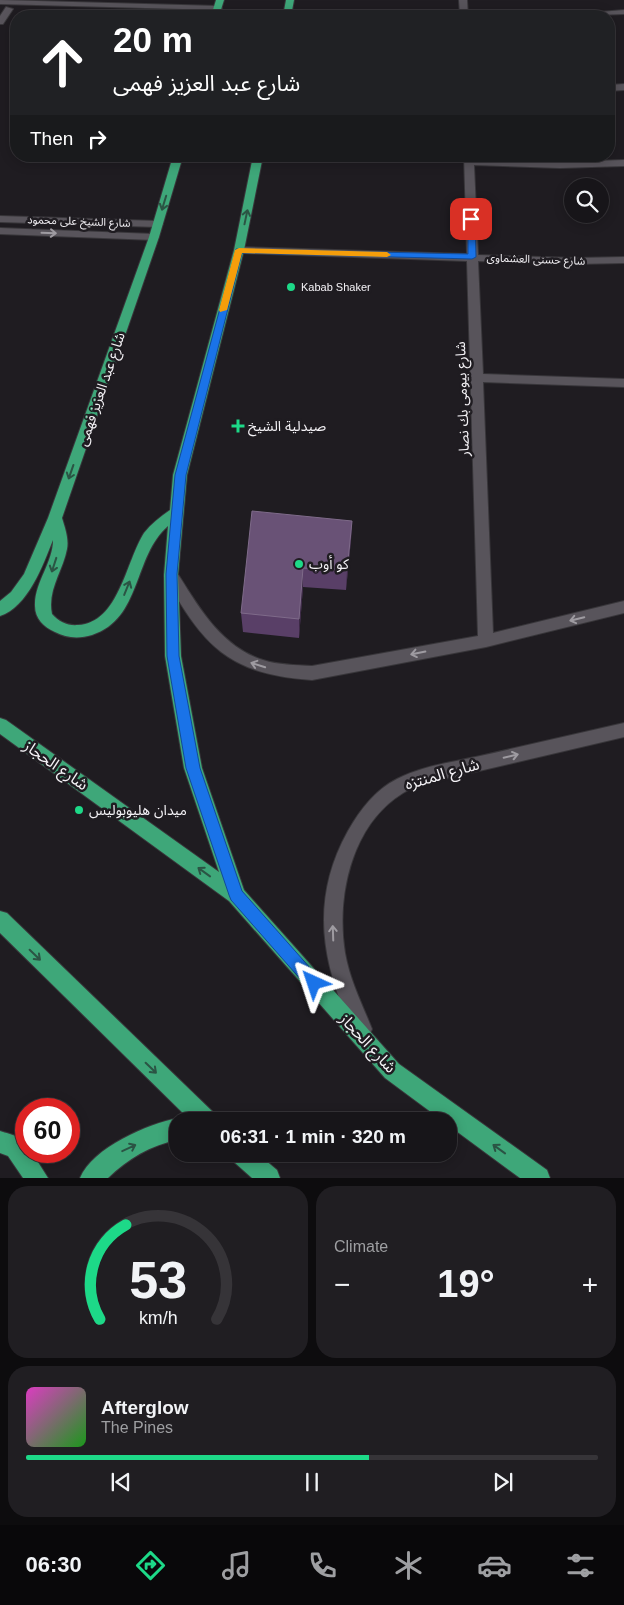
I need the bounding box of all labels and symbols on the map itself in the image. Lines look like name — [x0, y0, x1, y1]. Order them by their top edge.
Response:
one-way arrow — [159, 195, 169, 211]
pin — [450, 198, 492, 240]
one-way arrow — [241, 209, 251, 225]
street label: شارع الشيخ على محمود — [27, 213, 131, 231]
one-way arrow — [40, 228, 56, 238]
street label: شارع حسنى العشماوى — [486, 251, 586, 269]
marker: Kabab Shaker — [285, 281, 297, 293]
place label: Kabab Shaker — [301, 281, 371, 293]
street label: شارع عبد العزيز فهمى — [74, 330, 131, 449]
street label: شارع بيومى بك نصار — [452, 341, 475, 458]
place label: صيدلية الشيخ — [248, 418, 326, 437]
marker: صيدلية الشيخ — [232, 420, 244, 432]
one-way arrow — [66, 464, 75, 480]
place label: كو أوب — [309, 555, 349, 573]
one-way arrow — [49, 556, 58, 572]
marker: كو أوب — [293, 558, 305, 570]
one-way arrow — [124, 581, 133, 596]
one-way arrow — [569, 615, 585, 624]
one-way arrow — [410, 649, 426, 659]
one-way arrow — [250, 660, 266, 670]
street label: شارع الحجاز — [17, 736, 91, 797]
one-way arrow — [503, 751, 519, 760]
street label: شارع المنتزه — [403, 755, 482, 797]
place label: ميدان هليوبوليس — [89, 802, 187, 819]
marker: ميدان هليوبوليس — [73, 804, 85, 816]
one-way arrow — [197, 867, 211, 877]
one-way arrow — [328, 925, 337, 941]
one-way arrow — [29, 948, 41, 961]
position arrow — [287, 956, 339, 1008]
street label: شارع الحجاز — [333, 1009, 400, 1079]
one-way arrow — [145, 1062, 158, 1074]
speed limit sign: 60 — [15, 1098, 80, 1163]
one-way arrow — [121, 1142, 136, 1152]
one-way arrow — [492, 1144, 506, 1154]

